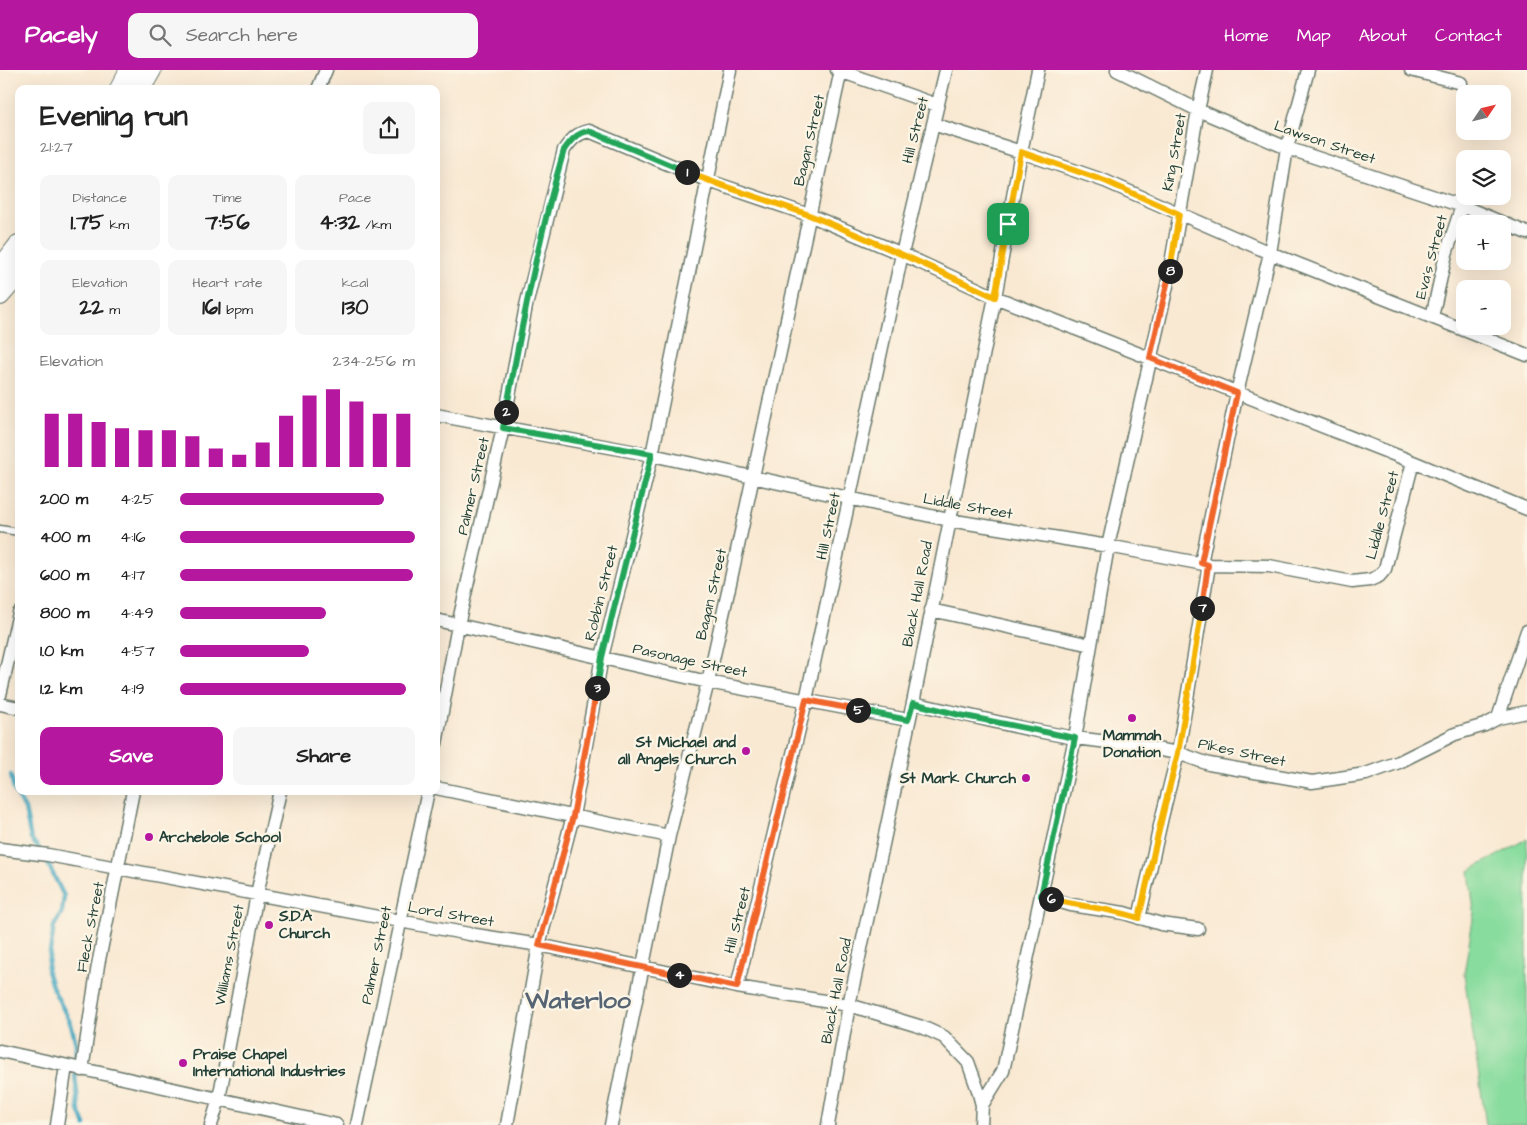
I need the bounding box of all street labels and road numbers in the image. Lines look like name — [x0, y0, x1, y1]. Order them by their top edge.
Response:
street label: Bagan Street — [789, 92, 831, 188]
street label: Hill Street — [897, 94, 934, 166]
street label: King Street — [1157, 111, 1193, 193]
street label: Lawson Street — [1271, 115, 1378, 170]
street label: Eva's Street — [1410, 213, 1453, 302]
street label: Palmer Street — [452, 435, 495, 537]
street label: Liddle Street — [1361, 469, 1404, 562]
street label: Liddle Street — [921, 488, 1014, 525]
street label: Hill Street — [811, 490, 846, 562]
street label: Black Hall Road — [897, 539, 938, 649]
street label: Robbin Street — [579, 543, 624, 643]
street label: Bagan Street — [691, 546, 733, 642]
street label: Pasonage Street — [631, 638, 749, 684]
street label: Pikes Street — [1196, 733, 1288, 772]
street label: Fleck Street — [71, 880, 110, 974]
street label: Hill Street — [719, 884, 756, 956]
street label: Lord Street — [406, 897, 496, 932]
street label: Williams Street — [209, 903, 250, 1007]
street label: Palmer Street — [356, 904, 397, 1006]
street label: Black Hall Road — [816, 936, 857, 1046]

